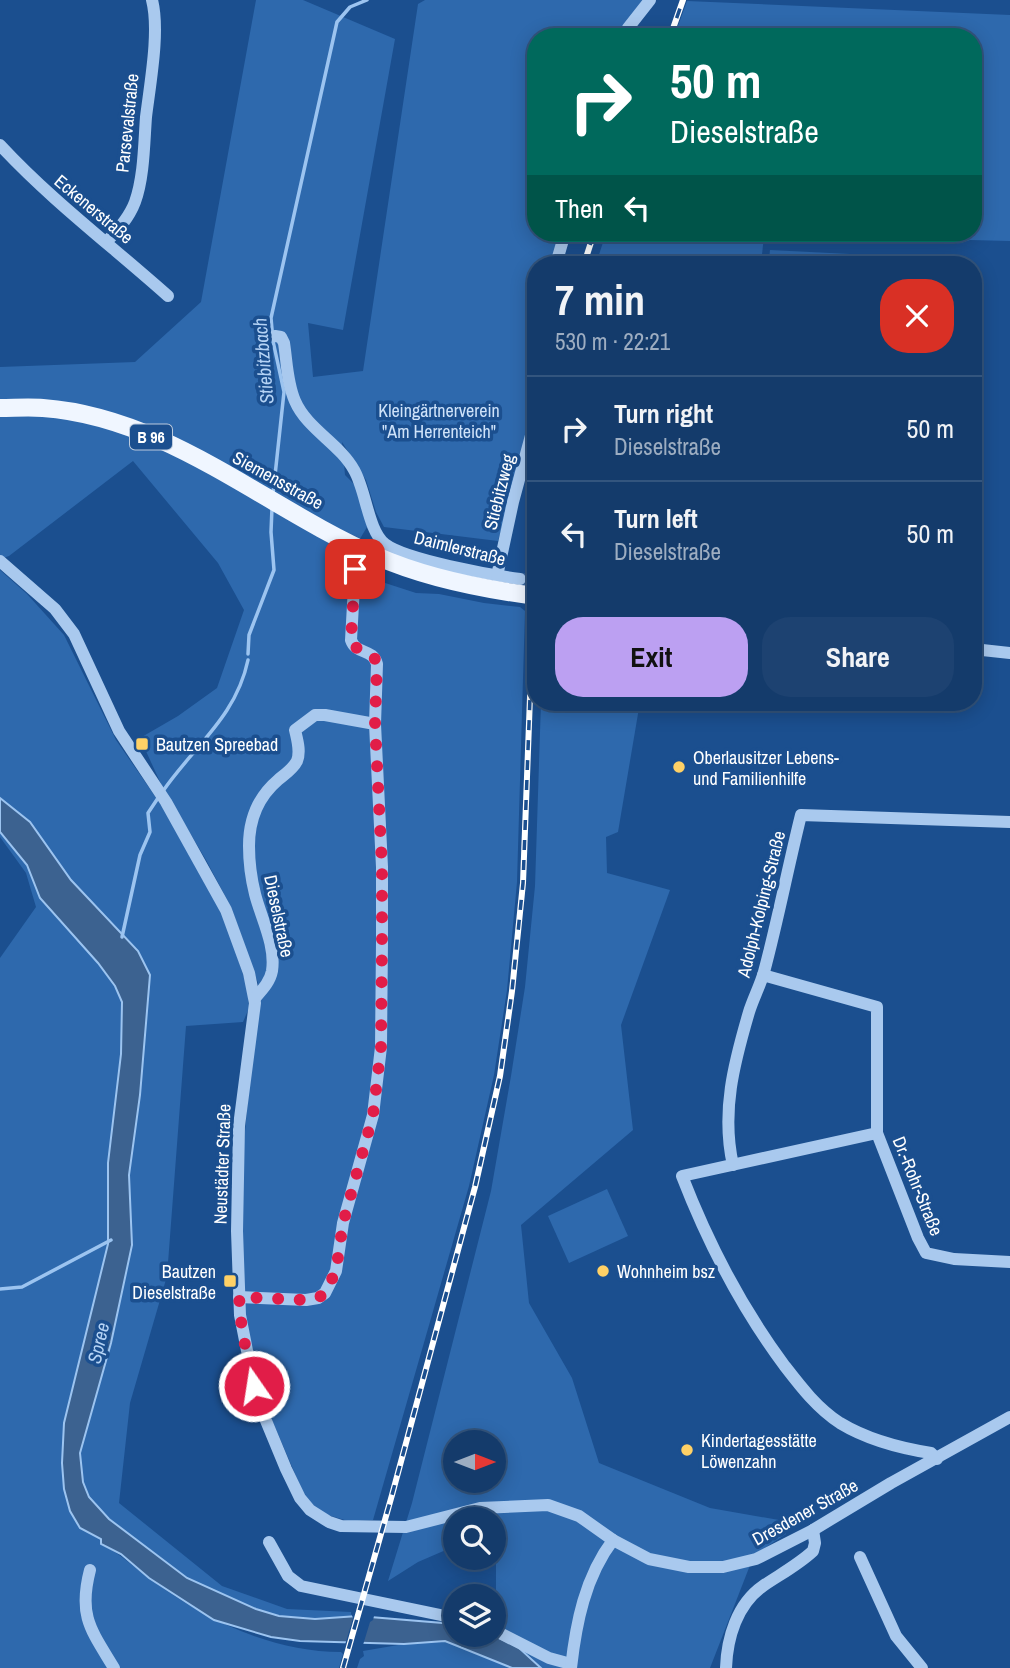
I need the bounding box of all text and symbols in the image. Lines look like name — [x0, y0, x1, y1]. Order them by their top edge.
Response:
text: 50 m — [670, 47, 762, 113]
icon: right — [555, 56, 646, 147]
street label: Parsevalstraße — [109, 72, 145, 174]
text: Dieselstraße — [670, 110, 819, 153]
street label: Eckenerstraße — [49, 169, 139, 249]
icon: left — [618, 189, 656, 227]
text: Then — [555, 191, 604, 226]
text: 7 min — [555, 272, 645, 328]
button: close — [880, 279, 954, 353]
water label: Stiebitzbach — [246, 317, 280, 405]
text: 530 m · 22:21 — [555, 326, 670, 357]
text: Turn right — [614, 396, 713, 431]
park label: Kleingärtnerverein "Am Herrenteich" — [378, 398, 500, 444]
icon: right — [555, 410, 593, 448]
text: 50 m — [907, 411, 954, 446]
road number: B 96 — [130, 424, 172, 450]
text: Dieselstraße — [614, 431, 721, 462]
street label: Siemensstraße — [228, 445, 328, 515]
street label: Stiebitzweg — [478, 451, 521, 532]
text: Turn left — [614, 501, 698, 536]
icon: left — [555, 515, 593, 553]
text: 50 m — [907, 516, 954, 551]
street label: Daimlerstraße — [412, 525, 508, 571]
text: Dieselstraße — [614, 536, 721, 567]
pin — [325, 539, 385, 599]
icon: arrive — [336, 550, 374, 588]
button: Exit — [555, 617, 748, 697]
button: Share — [762, 617, 954, 697]
place label: Bautzen Spreebad — [156, 732, 278, 757]
marker: Bautzen Spreebad — [134, 736, 150, 752]
place label: Oberlausitzer Lebens- und Familienhilfe — [693, 745, 839, 791]
marker: Oberlausitzer Lebens- und Familienhilfe — [671, 759, 687, 775]
street label: Adolph-Kolping-Straße — [730, 828, 791, 981]
street label: Dieselstraße — [258, 872, 300, 960]
street label: Neustädter Straße — [207, 1103, 237, 1225]
street label: Dr.-Rohr-Straße — [887, 1133, 949, 1239]
place label: Bautzen Dieselstraße — [132, 1259, 216, 1305]
place label: Wohnheim bsz — [617, 1259, 715, 1284]
marker: Wohnheim bsz — [595, 1263, 611, 1279]
marker: Bautzen Dieselstraße — [222, 1273, 238, 1289]
water label: Spree — [81, 1320, 115, 1366]
position arrow — [217, 1349, 291, 1423]
place label: Kindertagesstätte Löwenzahn — [701, 1428, 817, 1474]
north arrow — [443, 1430, 506, 1493]
map controls — [443, 1430, 506, 1647]
marker: Kindertagesstätte Löwenzahn — [679, 1442, 695, 1458]
street label: Dresdener Straße — [748, 1473, 862, 1551]
button: search — [443, 1507, 506, 1570]
button: layers — [443, 1584, 506, 1647]

